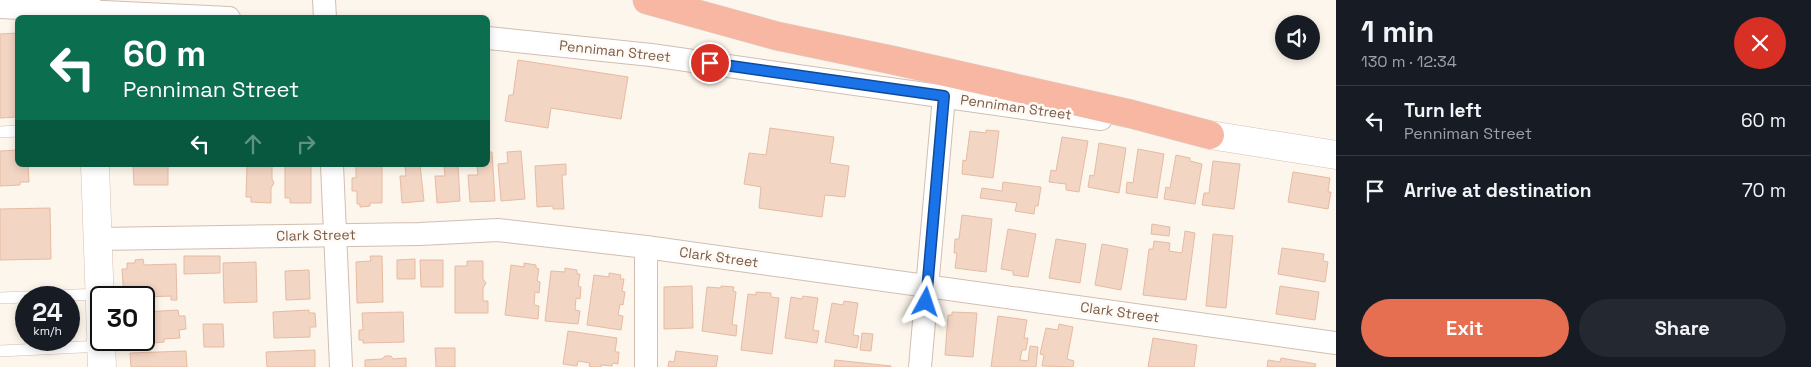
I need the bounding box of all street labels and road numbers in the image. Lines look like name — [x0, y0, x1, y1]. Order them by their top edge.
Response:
street label: Penniman Street — [558, 36, 672, 66]
street label: Penniman Street — [959, 90, 1073, 124]
street label: Clark Street — [276, 225, 356, 245]
street label: Clark Street — [678, 243, 760, 271]
street label: Clark Street — [1079, 298, 1161, 326]

